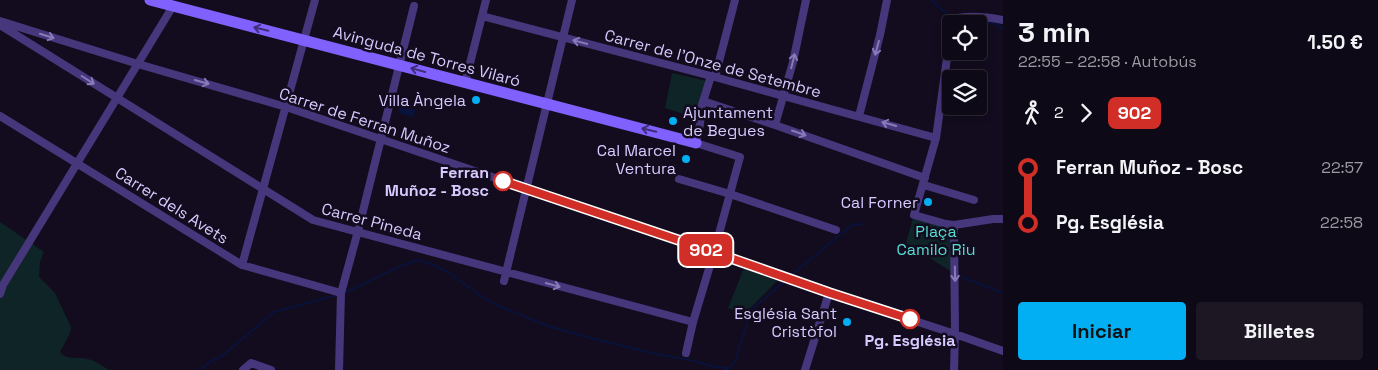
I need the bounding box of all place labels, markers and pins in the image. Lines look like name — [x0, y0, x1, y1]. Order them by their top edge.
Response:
place label: Villa Àngela — [378, 90, 466, 111]
marker: Villa Àngela — [470, 94, 482, 106]
place label: Ajuntament de Begues — [683, 102, 773, 141]
marker: Ajuntament de Begues — [667, 115, 679, 127]
place label: Cal Marcel Ventura — [597, 140, 676, 179]
marker: Cal Marcel Ventura — [680, 153, 692, 165]
place label: Ferran Muñoz - Bosc — [385, 162, 489, 201]
marker: Ferran Muñoz - Bosc — [493, 171, 513, 191]
place label: Cal Forner — [841, 192, 918, 213]
marker: Cal Forner — [922, 196, 934, 208]
place label: Església Sant Cristòfol — [734, 303, 837, 342]
marker: Pg. Església — [900, 309, 920, 329]
marker: Església Sant Cristòfol — [841, 316, 853, 328]
place label: Pg. Església — [865, 330, 955, 351]

